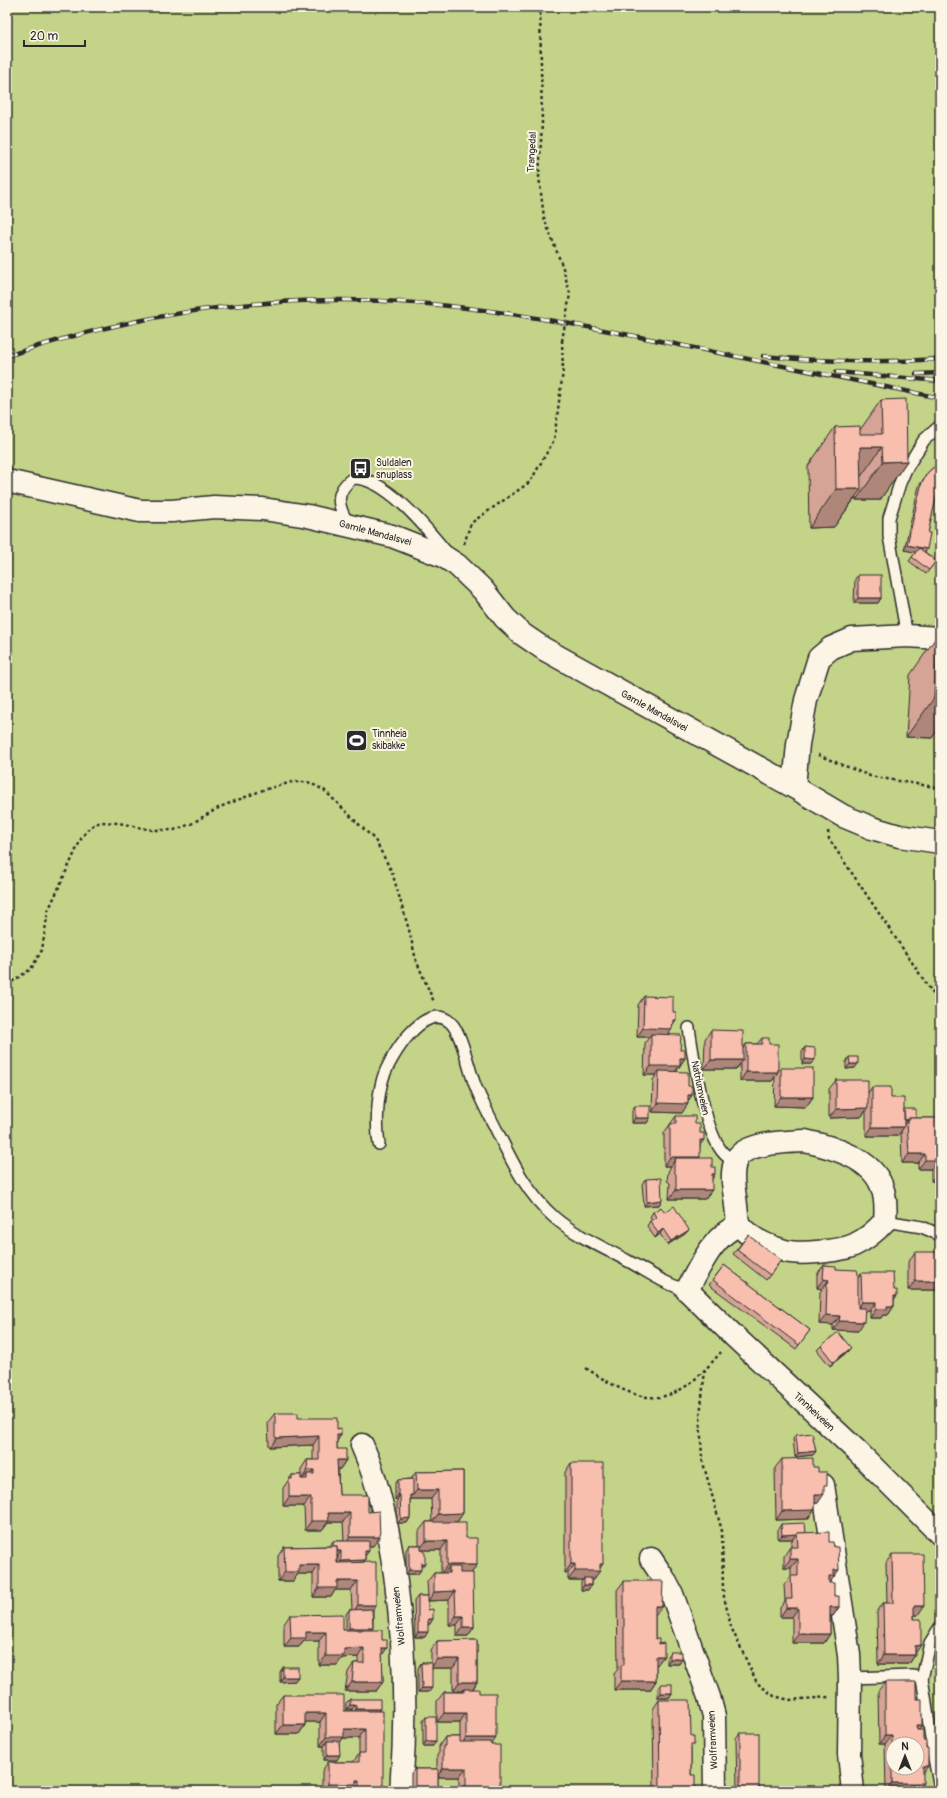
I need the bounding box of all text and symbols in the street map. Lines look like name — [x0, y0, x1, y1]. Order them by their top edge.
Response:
scale bar — [24, 22, 85, 48]
text: 20 m — [30, 29, 59, 44]
street label: Trangedal — [525, 131, 539, 173]
bus stop icon: Suldalen snuplass — [348, 456, 374, 482]
place label: Suldalen snuplass — [376, 457, 412, 481]
street label: Gamle Mandalsvei — [337, 518, 413, 548]
street label: Gamle Mandalsvei — [619, 688, 690, 734]
sports icon: Tinnheia skibakke — [344, 727, 370, 753]
place label: Tinnheia skibakke — [372, 728, 407, 752]
street label: Natriumveien — [688, 1060, 712, 1117]
street label: Tinnheiveien — [791, 1390, 837, 1434]
street label: Wolframveien — [390, 1586, 408, 1646]
street label: Wolframveien — [705, 1710, 721, 1770]
north arrow — [885, 1736, 925, 1776]
text: N — [901, 1740, 909, 1753]

